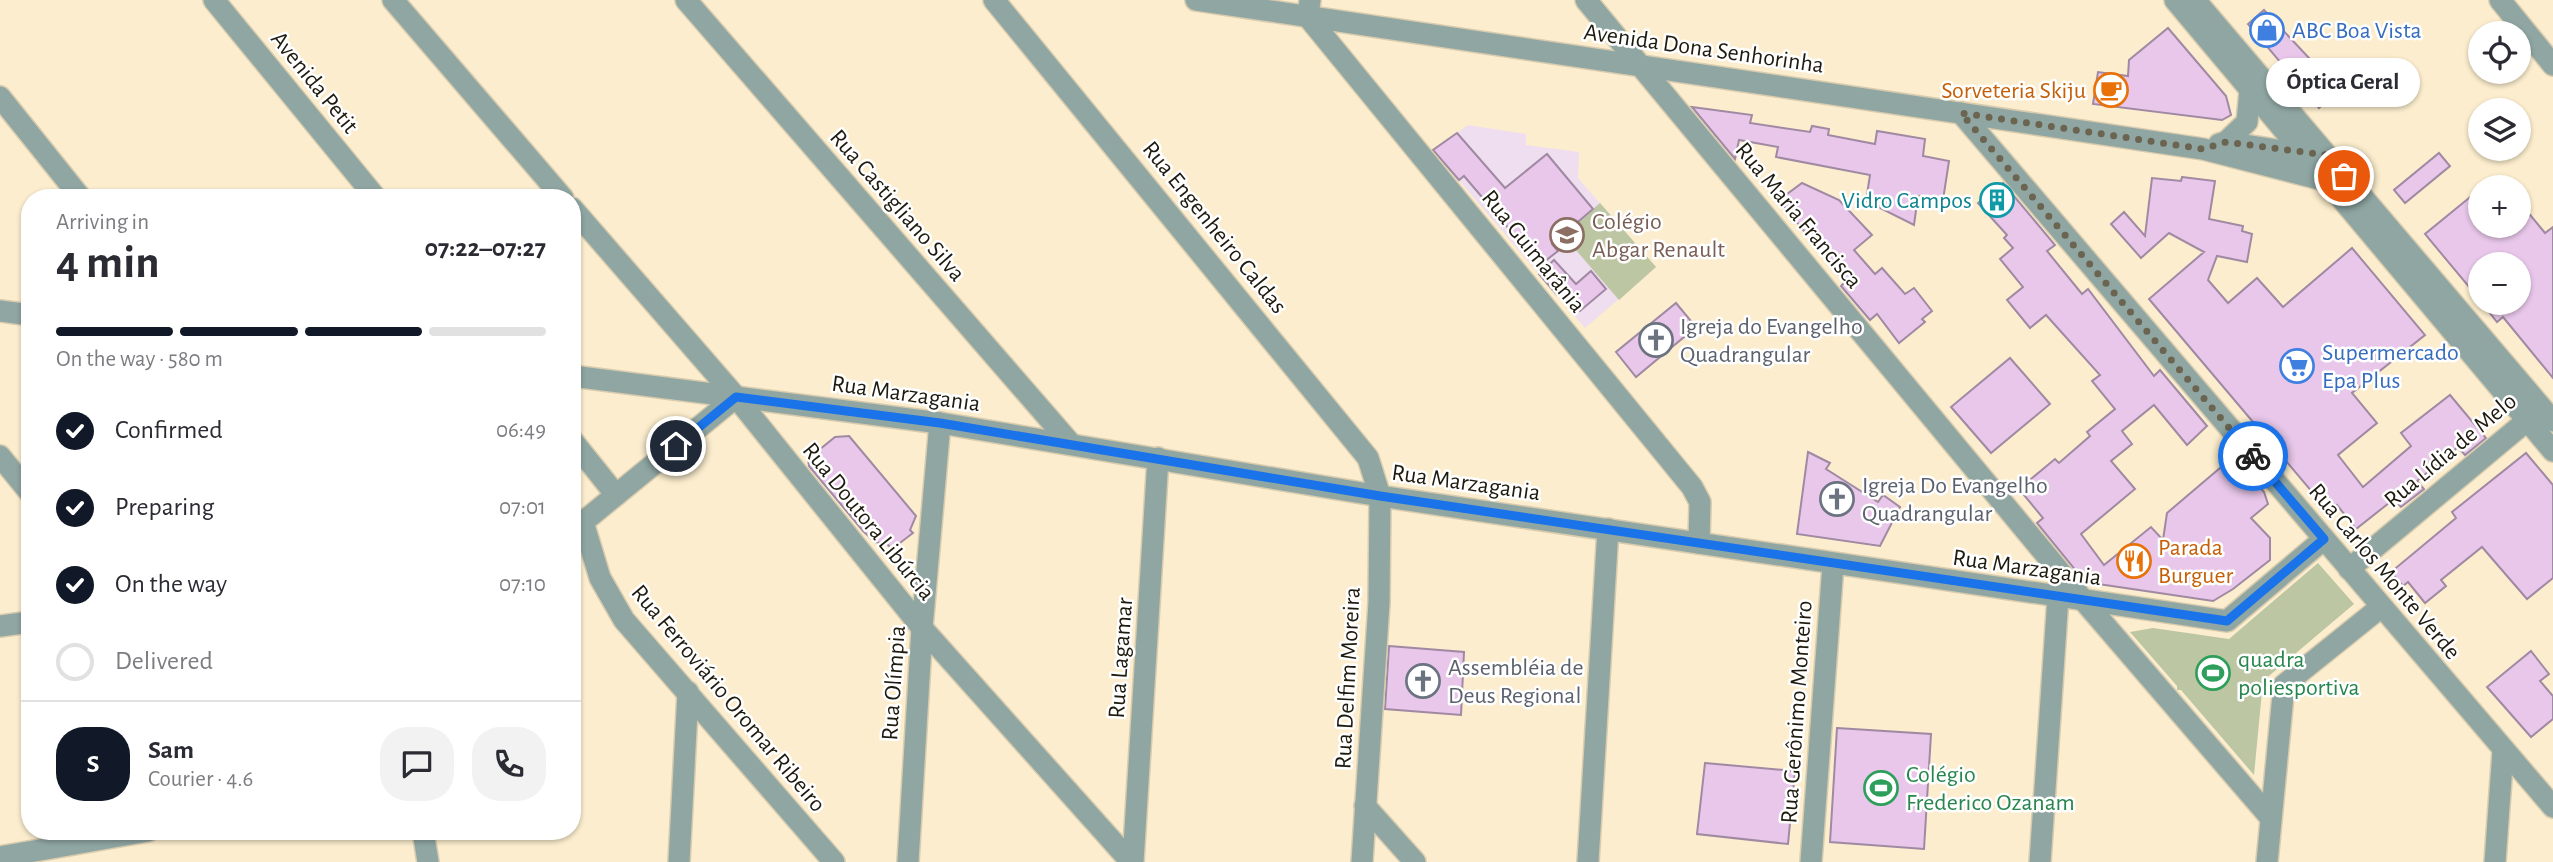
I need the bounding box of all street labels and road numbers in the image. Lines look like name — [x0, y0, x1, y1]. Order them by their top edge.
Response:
street label: Avenida Dona Senhorinha — [1582, 20, 1825, 78]
street label: Avenida Petit — [266, 27, 363, 138]
street label: Rua Castigliano Silva — [825, 125, 969, 286]
street label: Rua Engenheiro Caldas — [1138, 137, 1291, 318]
street label: Rua Maria Francisca — [1730, 138, 1866, 293]
street label: Rua Guimarânia — [1477, 186, 1590, 317]
street label: Rua Marzagania — [830, 372, 982, 416]
street label: Rua Lídia de Melo — [2380, 389, 2521, 513]
street label: Rua Doutora Libúrcia — [798, 438, 939, 605]
street label: Rua Marzagania — [1390, 461, 1542, 505]
street label: Rua Carlos Monte Verde — [2304, 479, 2465, 664]
street label: Rua Marzagania — [1951, 546, 2103, 590]
street label: Rua Ferroviário Oromar Ribeiro — [627, 581, 830, 817]
street label: Rua Delfim Moreira — [1331, 586, 1365, 770]
street label: Rua Lagamar — [1105, 597, 1137, 719]
street label: Rua Gerônimo Monteiro — [1777, 600, 1817, 824]
street label: Rua Olímpia — [878, 625, 910, 741]

